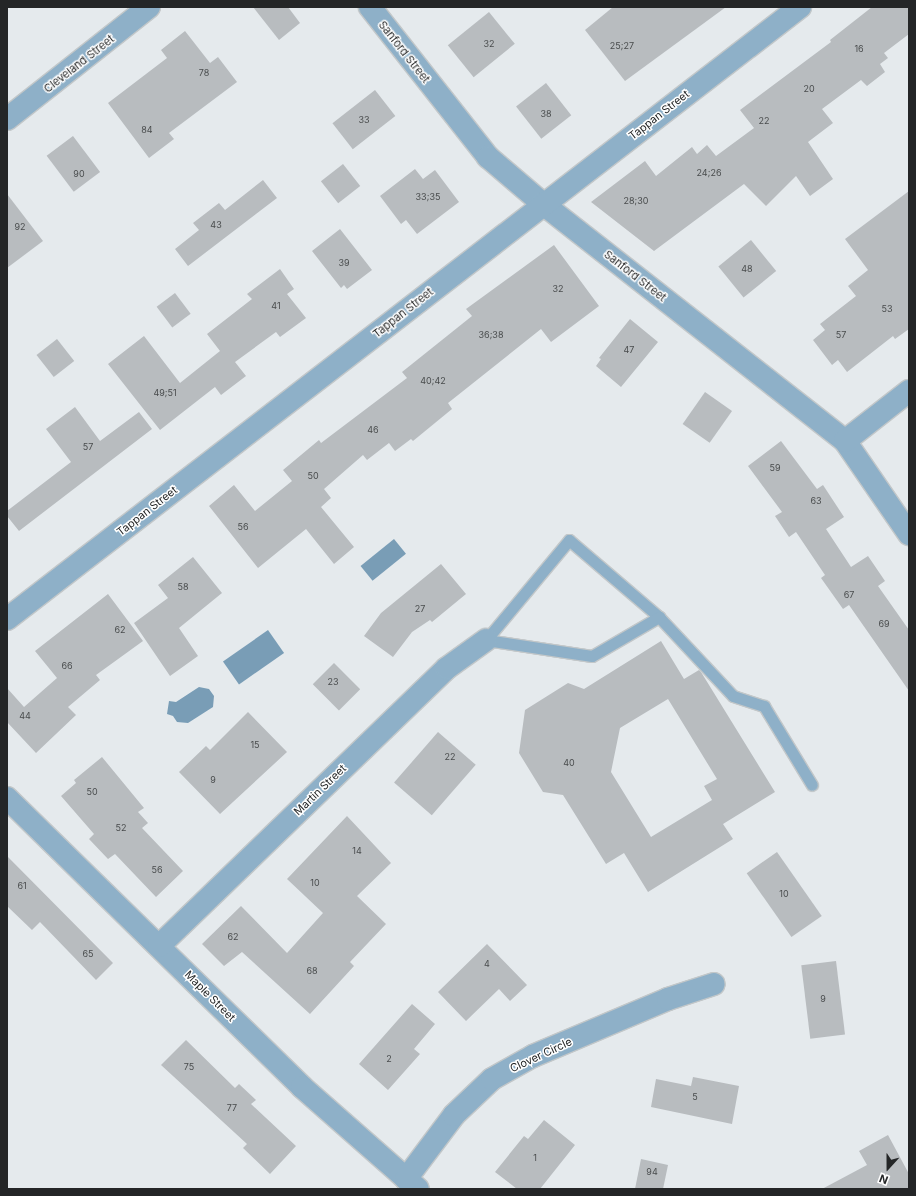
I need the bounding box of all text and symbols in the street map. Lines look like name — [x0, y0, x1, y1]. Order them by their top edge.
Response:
street label: Sanford Street — [376, 18, 432, 86]
street label: Cleveland Street — [41, 32, 117, 96]
house number: 32 — [483, 39, 495, 49]
house number: 25;27 — [610, 41, 634, 51]
house number: 16 — [854, 44, 864, 54]
house number: 78 — [199, 68, 209, 78]
house number: 20 — [803, 84, 815, 94]
street label: Tappan Street — [626, 87, 692, 143]
house number: 38 — [540, 109, 552, 119]
house number: 33 — [358, 115, 370, 125]
house number: 22 — [759, 116, 769, 126]
house number: 84 — [141, 125, 153, 135]
house number: 24;26 — [697, 168, 721, 178]
house number: 90 — [73, 169, 85, 179]
house number: 33;35 — [416, 192, 440, 202]
house number: 28;30 — [623, 196, 649, 206]
house number: 43 — [210, 220, 222, 230]
house number: 92 — [14, 222, 26, 232]
street label: Sanford Street — [601, 248, 669, 304]
house number: 39 — [338, 258, 350, 268]
house number: 48 — [741, 264, 753, 274]
house number: 32 — [552, 284, 564, 294]
street label: Tappan Street — [370, 285, 436, 341]
house number: 41 — [271, 301, 281, 311]
house number: 53 — [881, 304, 893, 314]
house number: 36;38 — [479, 330, 503, 340]
house number: 57 — [836, 330, 846, 340]
house number: 47 — [624, 345, 634, 355]
house number: 40;42 — [420, 376, 446, 386]
house number: 49;51 — [153, 388, 177, 398]
house number: 46 — [367, 425, 379, 435]
house number: 57 — [83, 442, 93, 452]
house number: 59 — [769, 463, 781, 473]
house number: 50 — [307, 471, 319, 481]
street label: Tappan Street — [114, 483, 180, 539]
house number: 63 — [810, 496, 822, 506]
house number: 56 — [237, 522, 249, 532]
house number: 58 — [177, 582, 189, 592]
house number: 67 — [844, 590, 854, 600]
house number: 27 — [415, 604, 425, 614]
house number: 69 — [878, 619, 890, 629]
house number: 62 — [114, 625, 126, 635]
house number: 66 — [61, 661, 73, 671]
house number: 23 — [327, 677, 339, 687]
house number: 44 — [19, 711, 31, 721]
house number: 15 — [250, 740, 260, 750]
house number: 22 — [445, 752, 455, 762]
house number: 40 — [563, 758, 575, 768]
street label: Martin Street — [291, 762, 349, 818]
house number: 9 — [210, 775, 216, 785]
house number: 50 — [86, 787, 98, 797]
house number: 52 — [116, 823, 126, 833]
house number: 14 — [352, 846, 362, 856]
house number: 56 — [151, 865, 163, 875]
house number: 10 — [310, 878, 320, 888]
house number: 61 — [17, 881, 27, 891]
house number: 10 — [779, 889, 789, 899]
house number: 62 — [227, 932, 239, 942]
house number: 65 — [82, 949, 94, 959]
house number: 4 — [484, 959, 490, 969]
house number: 68 — [306, 966, 318, 976]
street label: Maple Street — [182, 968, 238, 1024]
house number: 9 — [820, 994, 826, 1004]
street label: Clover Circle — [508, 1035, 574, 1075]
house number: 2 — [386, 1054, 392, 1064]
house number: 75 — [184, 1062, 194, 1072]
house number: 5 — [692, 1092, 698, 1102]
house number: 77 — [227, 1103, 237, 1113]
north arrow — [868, 1148, 908, 1188]
house number: 1 — [533, 1153, 537, 1163]
house number: 94 — [646, 1167, 658, 1177]
text: N — [877, 1171, 890, 1187]

